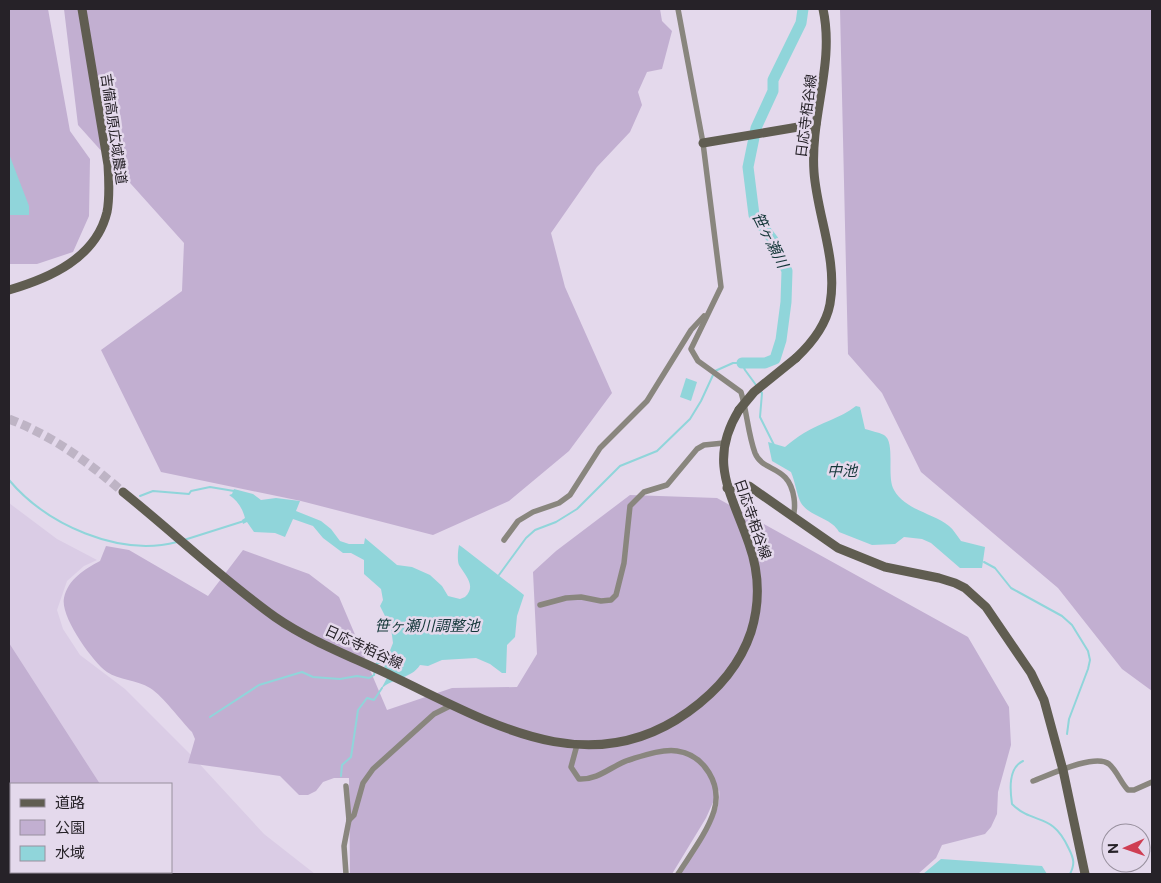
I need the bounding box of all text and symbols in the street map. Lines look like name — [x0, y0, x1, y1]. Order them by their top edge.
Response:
street label: 吉備高原広域農道 — [98, 72, 130, 186]
street label: 日応寺栢谷線 — [793, 73, 819, 159]
water label: 笹ヶ瀬川 — [749, 209, 793, 272]
water label: 中池 — [827, 462, 859, 479]
street label: 日応寺栢谷線 — [732, 477, 774, 561]
water label: 笹ヶ瀬川調整池 — [374, 617, 481, 634]
street label: 日応寺栢谷線 — [323, 622, 405, 672]
legend — [10, 783, 172, 873]
text: 道路 — [55, 794, 85, 811]
text: 公園 — [55, 819, 85, 836]
north arrow — [1101, 823, 1151, 873]
text: N — [1105, 843, 1121, 854]
text: 水域 — [55, 844, 85, 861]

